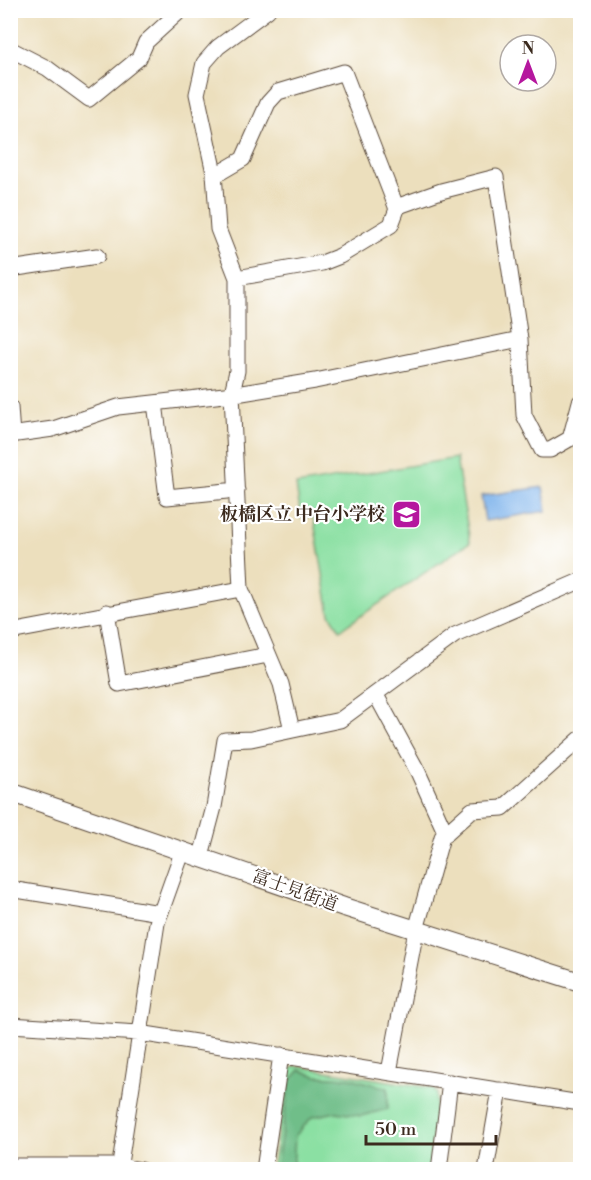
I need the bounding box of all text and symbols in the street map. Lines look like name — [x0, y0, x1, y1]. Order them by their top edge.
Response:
north arrow — [498, 33, 558, 93]
text: N — [522, 39, 535, 59]
school or university icon: 板橋区立 中台小学校 — [390, 498, 422, 530]
place label: 板橋区立 中台小学校 — [220, 503, 385, 526]
street label: 富士見街道 — [249, 864, 341, 917]
scale bar — [366, 1108, 496, 1146]
text: 50 m — [375, 1118, 417, 1141]

